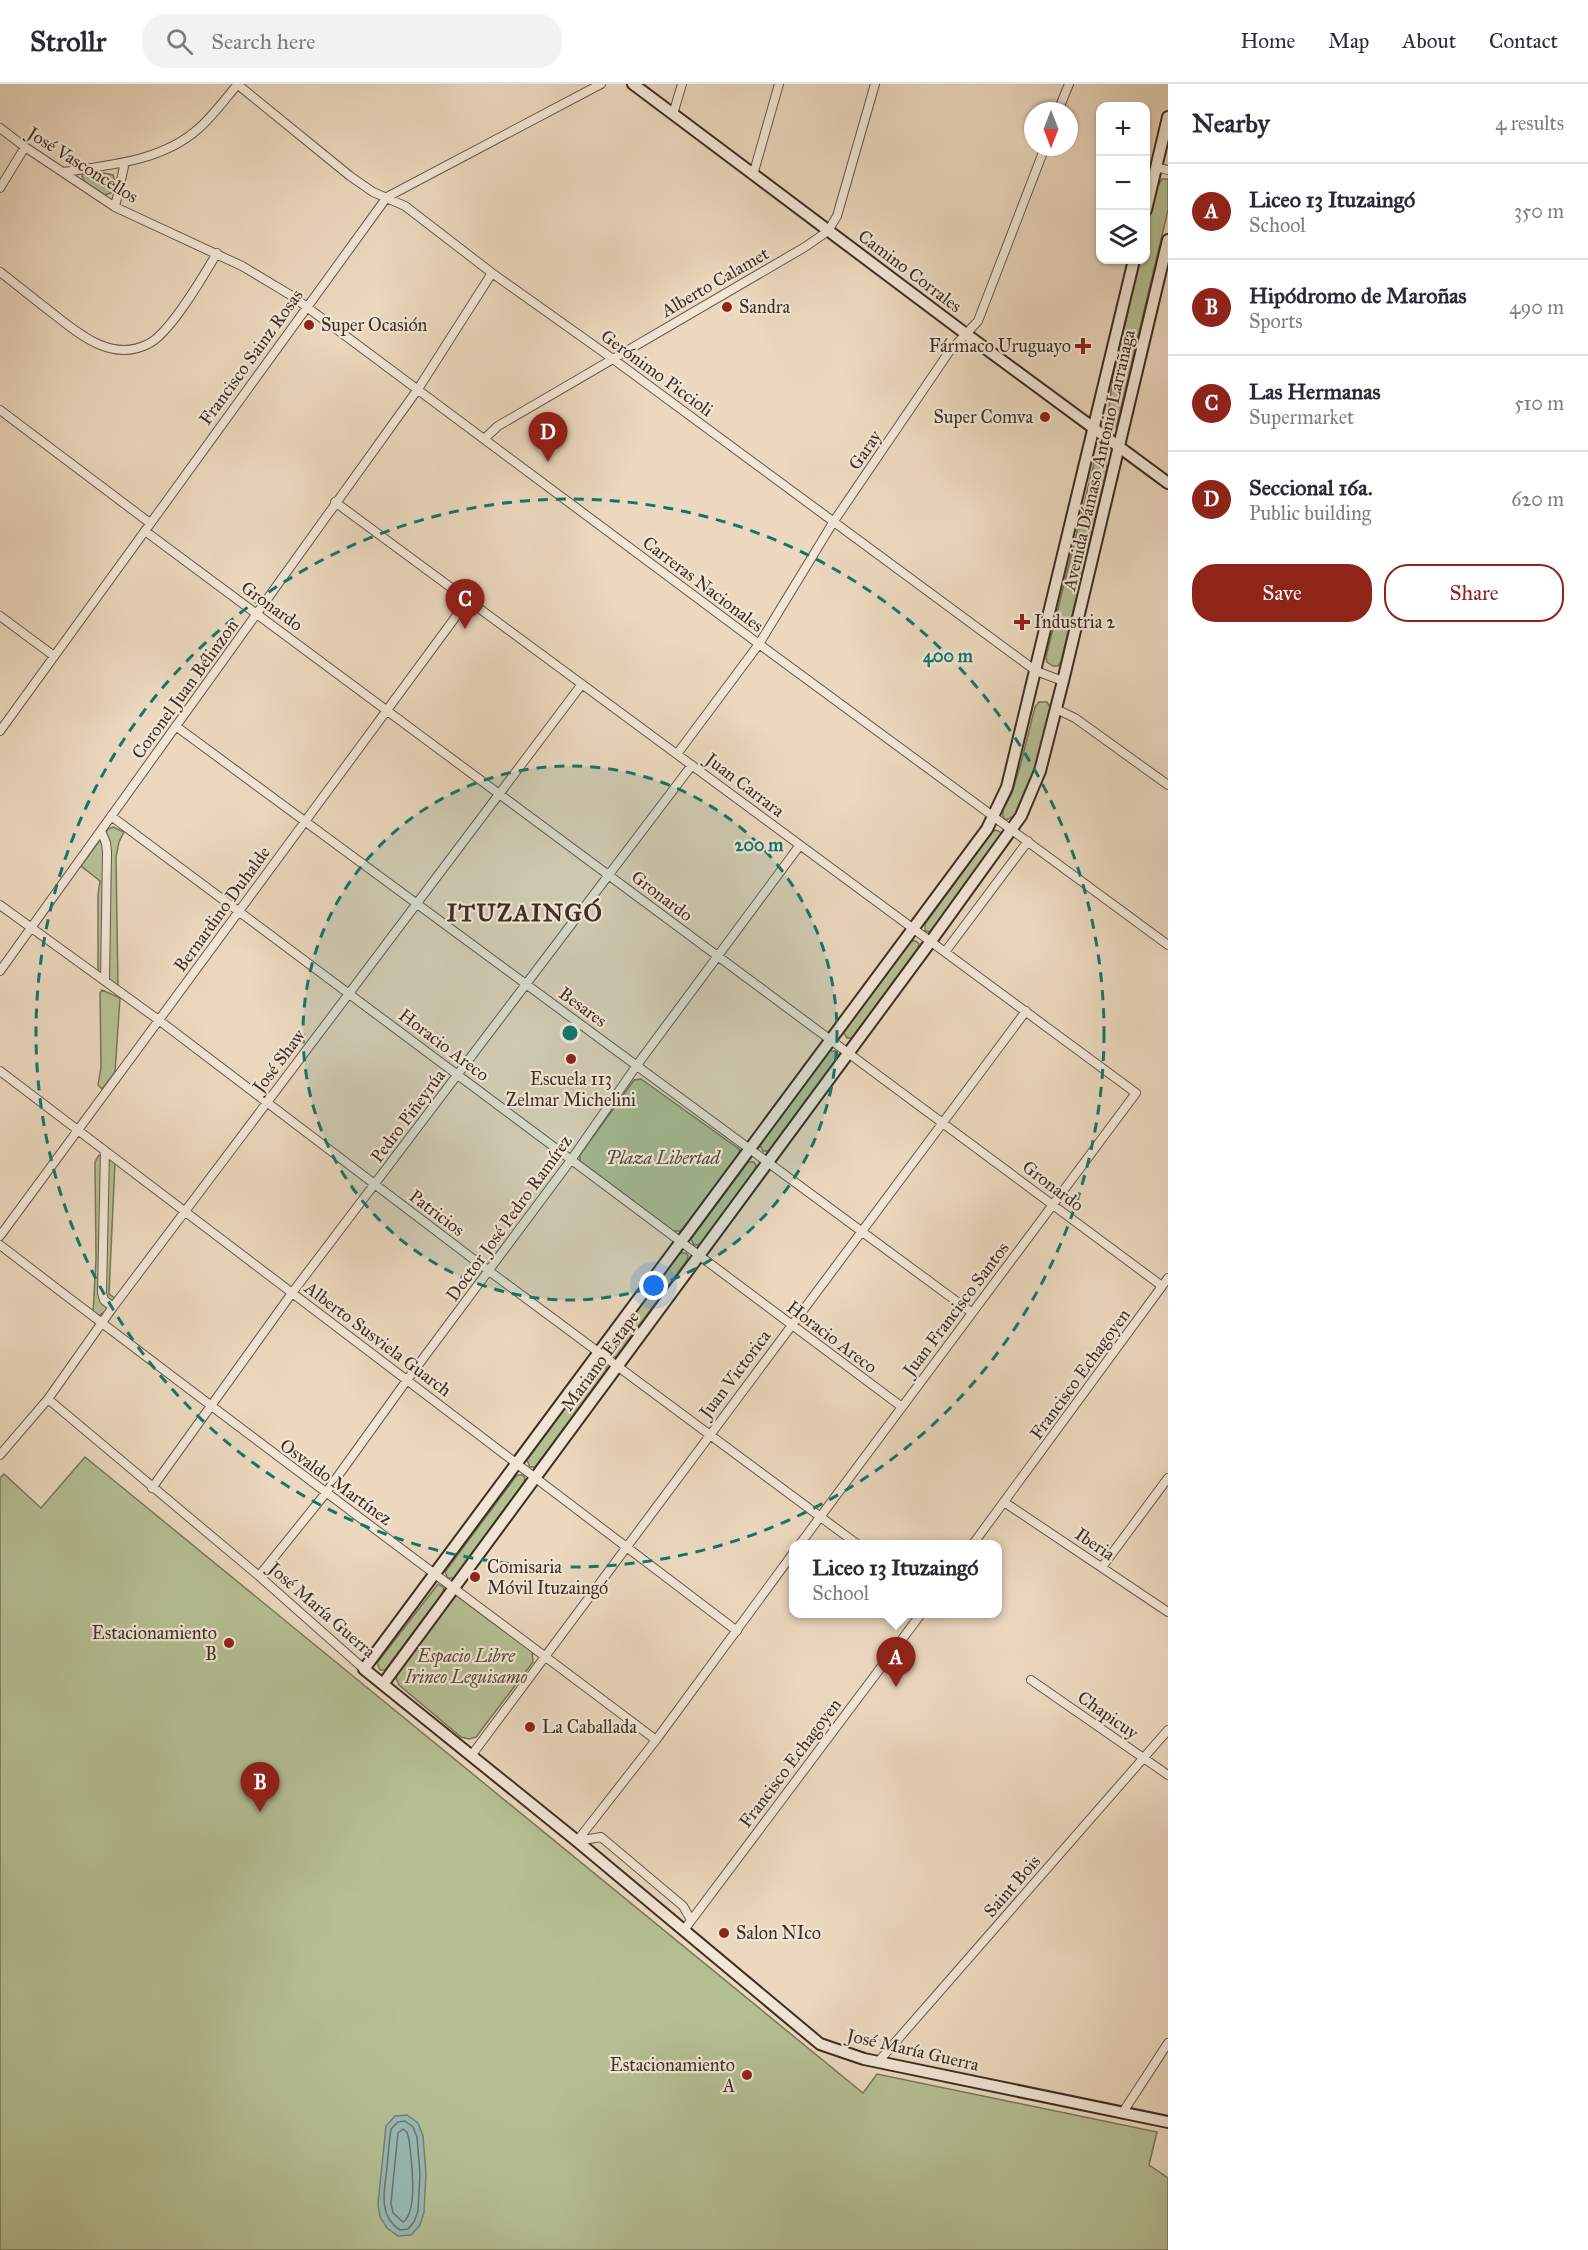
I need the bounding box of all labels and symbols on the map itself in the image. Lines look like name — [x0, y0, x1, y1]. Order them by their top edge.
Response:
north arrow — [1024, 102, 1078, 156]
street label: José Vasconcellos — [21, 121, 142, 209]
street label: Camino Corrales — [854, 225, 966, 317]
street label: Alberto Calamet — [656, 242, 773, 322]
street label: Francisco Sainz Rosas — [194, 285, 308, 429]
place label: Sandra — [739, 296, 790, 318]
marker: Sandra — [720, 300, 734, 314]
place label: Super Ocasión — [321, 314, 428, 336]
marker: Super Ocasión — [302, 318, 316, 332]
street label: Gerónimo Piccioli — [597, 325, 718, 421]
street label: Avenida Dámaso Antonio Larrañaga — [1058, 327, 1141, 594]
place label: Fármaco Uruguayo — [929, 335, 1071, 358]
marker: Fármaco Uruguayo — [1076, 339, 1090, 353]
place label: Super Comva — [933, 406, 1033, 428]
marker: Super Comva — [1038, 410, 1052, 424]
pin: D — [528, 412, 568, 462]
street label: Garay — [844, 425, 887, 474]
street label: Carreras Nacionales — [638, 531, 768, 637]
street label: Gronardo — [237, 576, 307, 636]
pin: C — [446, 580, 484, 629]
place label: Industria 2 — [1034, 611, 1115, 633]
street label: Coronel Juan Bélinzon — [127, 615, 244, 764]
marker: Industria 2 — [1015, 615, 1029, 629]
text: 400 m — [923, 645, 974, 668]
street label: Juan Carrara — [699, 747, 789, 823]
text: 200 m — [735, 834, 784, 856]
street label: Bernardino Duhalde — [169, 842, 275, 976]
street label: Gronardo — [627, 866, 697, 926]
district label: ITUZAINGÓ — [447, 897, 603, 928]
street label: Besares — [555, 982, 611, 1032]
street label: Horacio Areco — [394, 1004, 494, 1086]
centre of rings — [560, 1023, 580, 1043]
street label: José Shaw — [247, 1025, 311, 1099]
marker: Escuela 113 Zelmar Michelini — [564, 1052, 578, 1066]
street label: Pedro Piñeyrúa — [366, 1065, 450, 1167]
place label: Escuela 113 Zelmar Michelini — [506, 1068, 636, 1111]
street label: Doctor José Pedro Ramírez — [441, 1131, 578, 1306]
park label: Plaza Libertad — [606, 1147, 721, 1169]
street label: Gronardo — [1018, 1156, 1088, 1216]
street label: Patricios — [405, 1185, 469, 1241]
street label: Juan Francisco Santos — [897, 1237, 1015, 1383]
your location — [639, 1271, 668, 1300]
street label: Alberto Susviela Guarch — [300, 1276, 456, 1401]
street label: Horacio Areco — [782, 1296, 882, 1378]
street label: Francisco Echagoyen — [1025, 1304, 1136, 1444]
street label: Mariano Estape — [556, 1307, 644, 1415]
street label: Juan Victorica — [693, 1325, 776, 1425]
street label: Osvaldo Martínez — [276, 1434, 396, 1530]
street label: Iberia — [1071, 1523, 1119, 1565]
street label: José María Guerra — [262, 1556, 380, 1664]
place label: Comisaria Móvil Ituzaingó — [487, 1556, 608, 1600]
marker: Comisaria Móvil Ituzaingó — [468, 1570, 482, 1584]
place label: Estacionamiento B — [92, 1622, 217, 1665]
marker: Estacionamiento B — [222, 1636, 236, 1650]
pin: A — [876, 1638, 916, 1687]
park label: Espacio Libre Irineo Leguisamo — [404, 1645, 527, 1688]
street label: Chapicuy — [1073, 1686, 1143, 1744]
street label: Francisco Echagoyen — [734, 1694, 847, 1833]
place label: La Caballada — [542, 1716, 637, 1738]
marker: La Caballada — [523, 1720, 537, 1734]
pin: B — [240, 1762, 280, 1812]
street label: Saint Bois — [979, 1850, 1045, 1922]
place label: Salon NIco — [736, 1922, 821, 1944]
marker: Salon NIco — [717, 1926, 731, 1940]
street label: José María Guerra — [843, 2024, 981, 2077]
place label: Estacionamiento A — [610, 2054, 735, 2097]
marker: Estacionamiento A — [740, 2068, 754, 2082]

